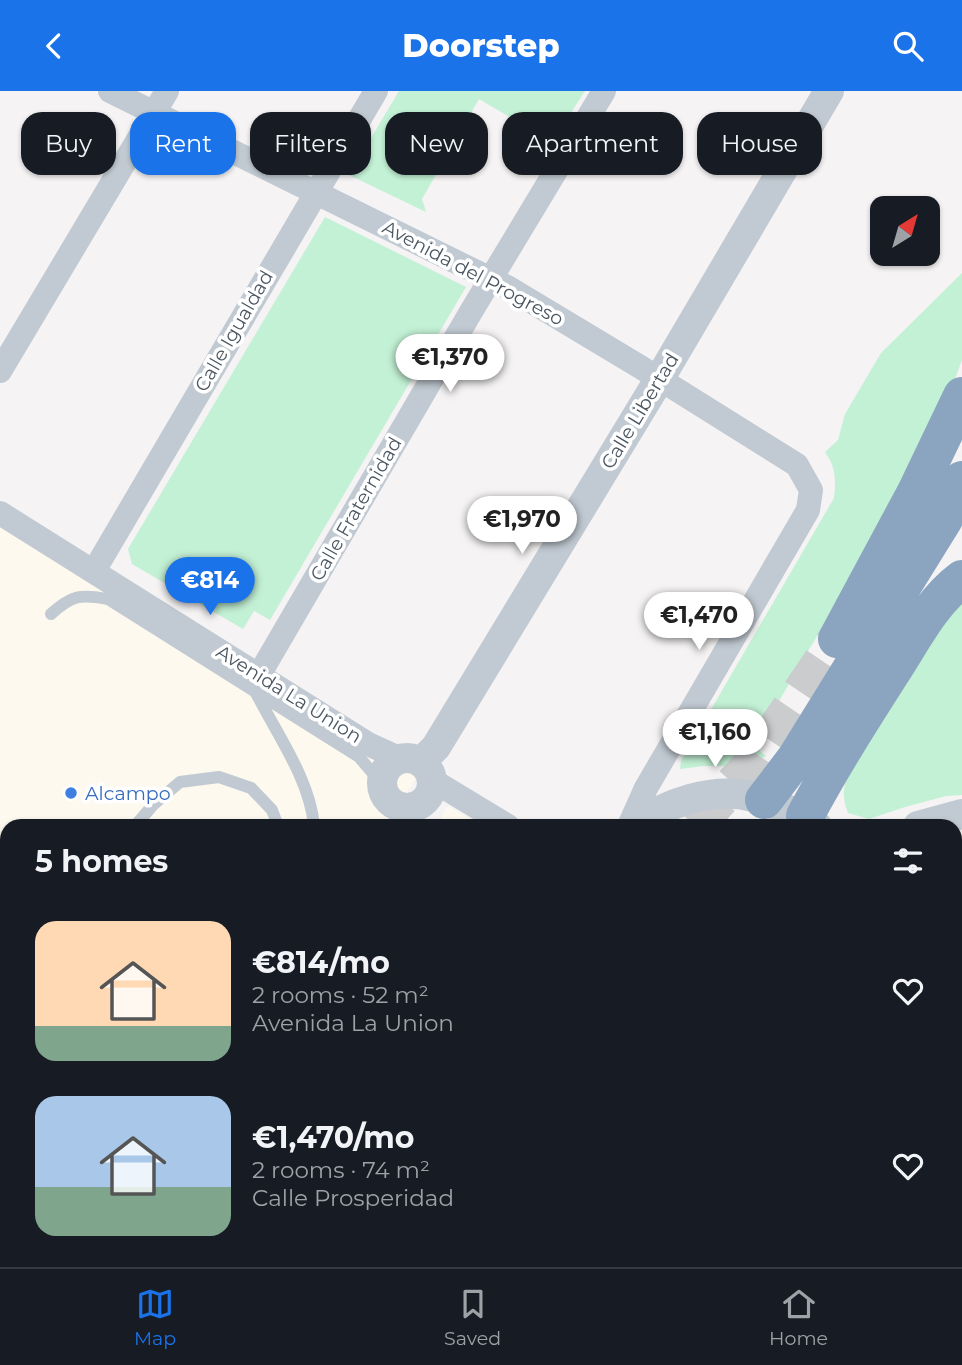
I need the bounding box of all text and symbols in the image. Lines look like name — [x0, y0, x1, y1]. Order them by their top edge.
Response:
text: Doorstep — [402, 26, 560, 65]
icon: back — [35, 27, 73, 65]
icon: search — [889, 27, 927, 65]
chip: Buy — [21, 112, 116, 175]
chip: Rent — [130, 112, 236, 175]
chip: Filters — [250, 112, 371, 175]
chip: New — [385, 112, 488, 175]
chip: Apartment — [502, 112, 683, 175]
chip: House — [697, 112, 822, 175]
north arrow — [870, 196, 940, 266]
map controls — [870, 196, 940, 266]
street label: Avenida del Progreso — [379, 216, 567, 331]
street label: Calle Igualdad — [190, 266, 278, 396]
pin: €1,370 — [393, 335, 507, 394]
text: €1,370 — [412, 343, 489, 371]
street label: Calle Libertad — [596, 349, 684, 473]
street label: Calle Fraternidad — [305, 433, 407, 585]
pin: €1,970 — [465, 497, 579, 556]
text: €1,970 — [483, 505, 561, 533]
pin: €814 — [169, 557, 251, 617]
text: €814 — [181, 566, 239, 594]
pin: €1,470 — [642, 593, 756, 652]
text: €1,470 — [660, 601, 738, 629]
street label: Avenida La Union — [212, 640, 366, 748]
pin: €1,160 — [658, 709, 772, 769]
text: €1,160 — [679, 718, 751, 746]
place label: Alcampo — [85, 782, 171, 805]
marker: Alcampo — [63, 785, 79, 801]
icon: filters — [889, 842, 927, 880]
text: 5 homes — [35, 843, 168, 880]
text: €814/mo — [252, 944, 390, 981]
icon: home — [91, 949, 175, 1033]
icon: heart — [889, 972, 927, 1010]
text: 2 rooms · 52 m² — [252, 981, 429, 1009]
text: Avenida La Union — [252, 1009, 454, 1037]
text: €1,470/mo — [252, 1119, 415, 1156]
icon: home — [91, 1124, 175, 1208]
icon: heart — [889, 1147, 927, 1185]
text: 2 rooms · 74 m² — [252, 1156, 430, 1184]
text: Calle Prosperidad — [252, 1184, 454, 1212]
tab: Map — [134, 1285, 176, 1350]
tab: Saved — [444, 1285, 501, 1350]
tab: Home — [769, 1285, 828, 1350]

